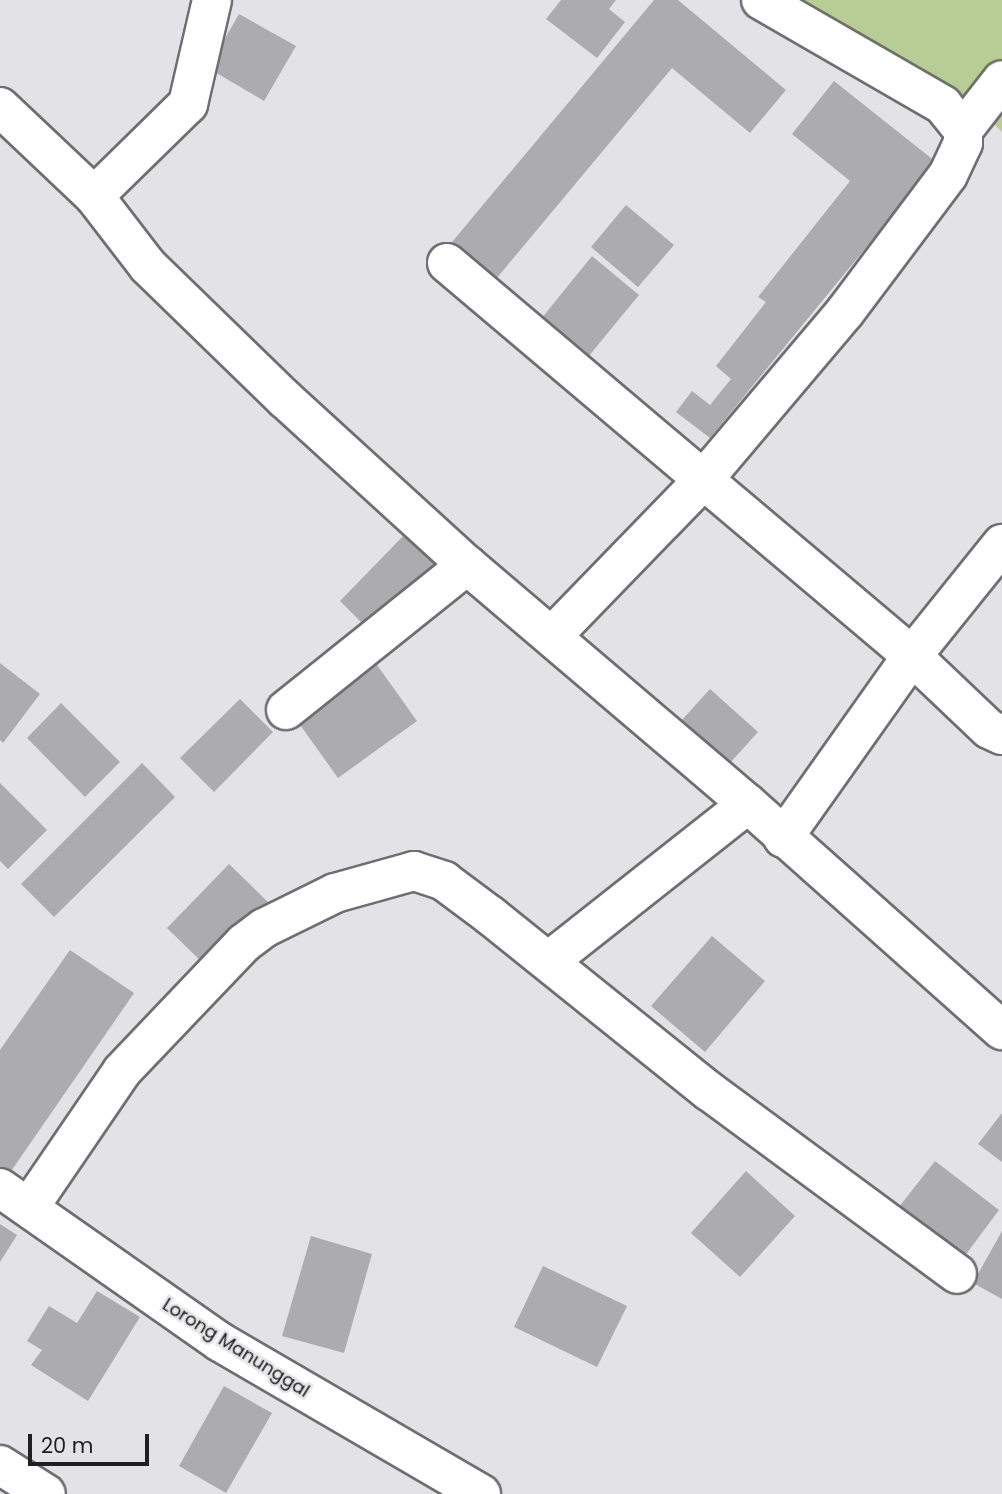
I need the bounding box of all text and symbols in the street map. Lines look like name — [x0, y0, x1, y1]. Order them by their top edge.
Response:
street label: Lorong Manunggal — [159, 1294, 313, 1402]
scale bar — [32, 1420, 152, 1464]
text: 20 m — [41, 1431, 94, 1460]

